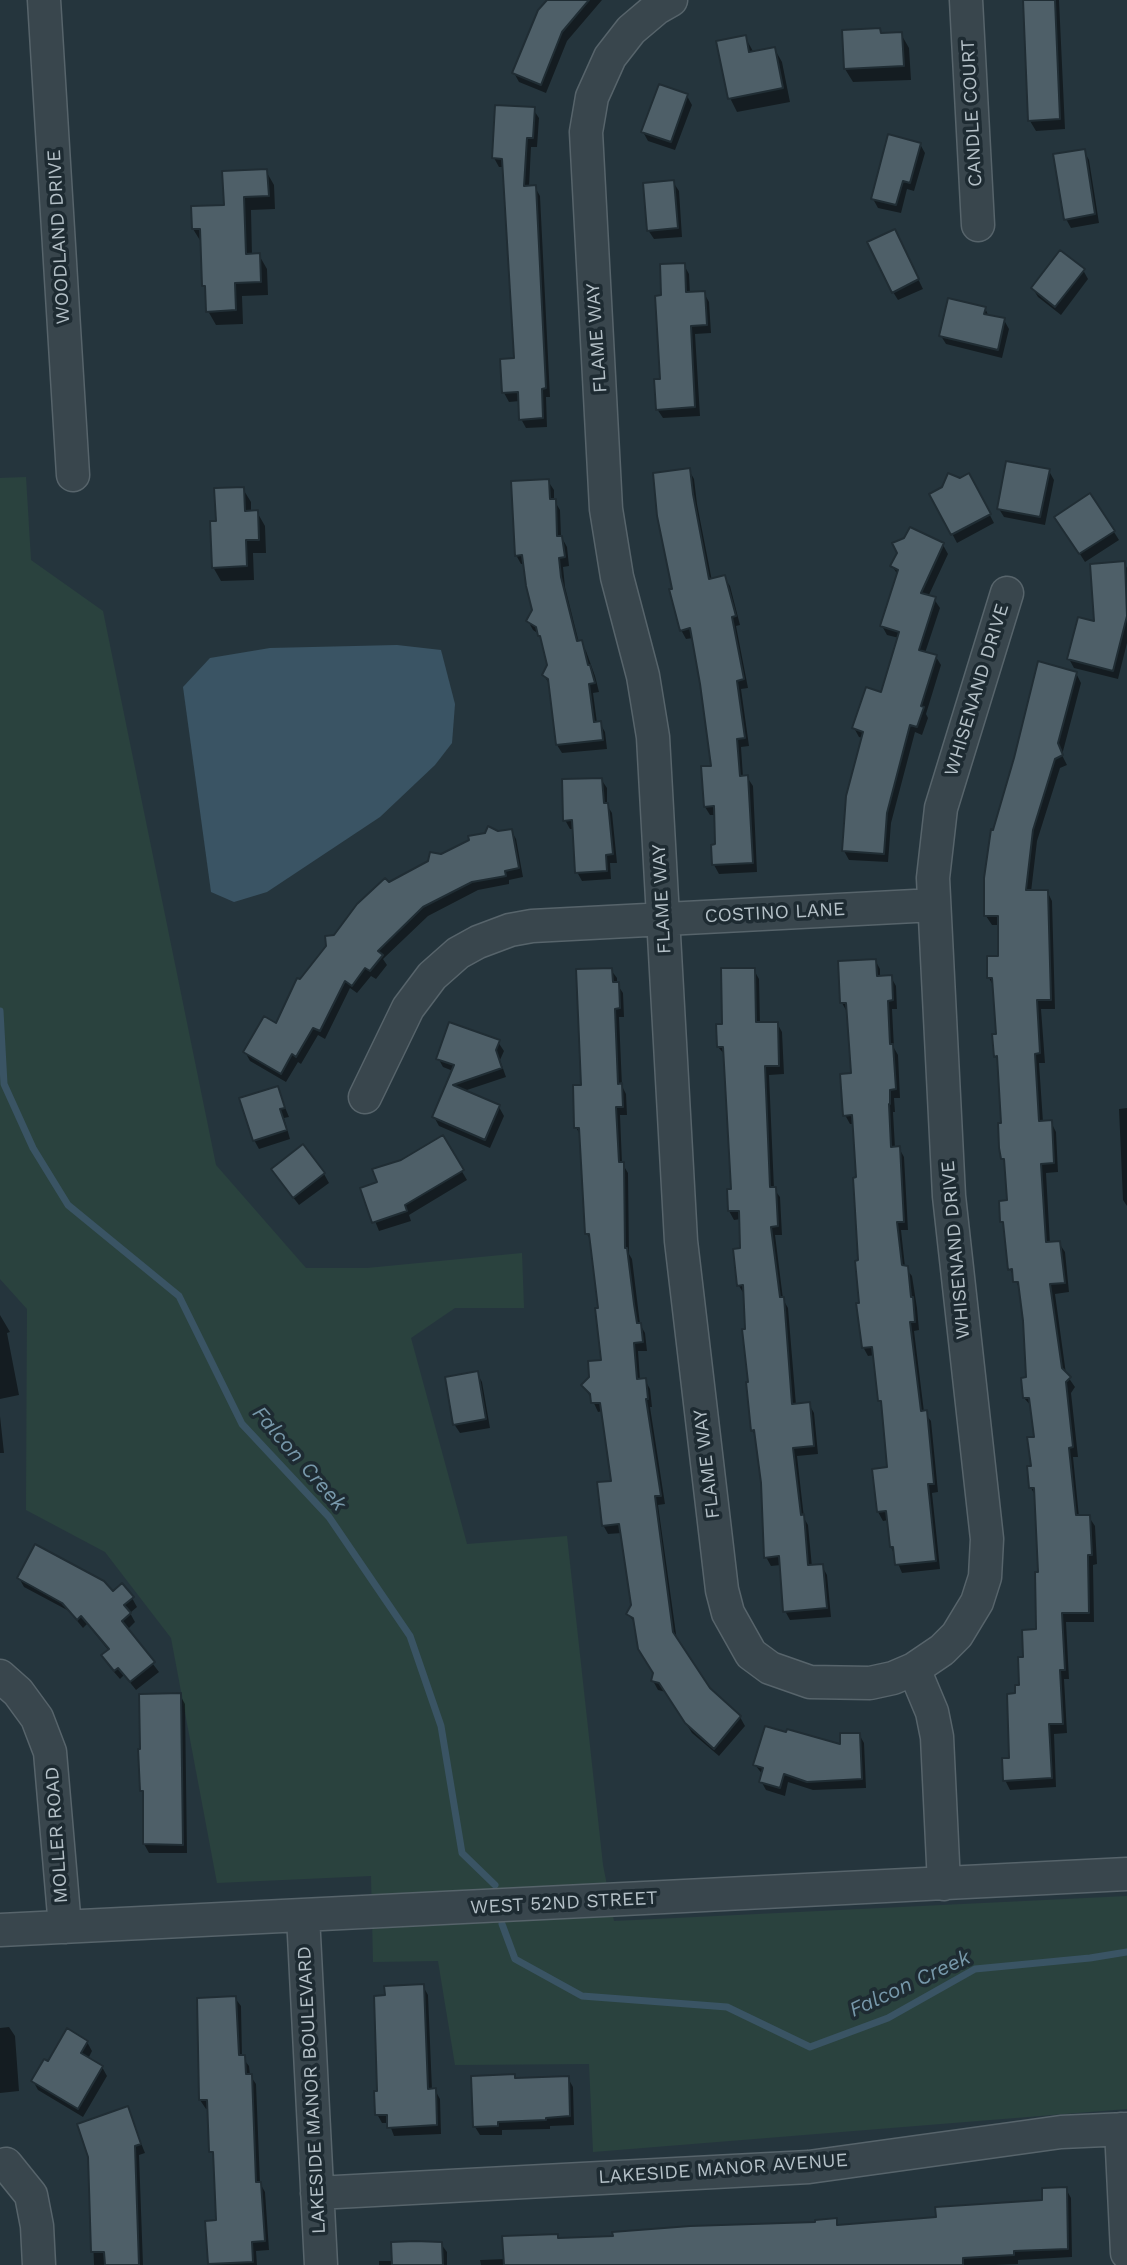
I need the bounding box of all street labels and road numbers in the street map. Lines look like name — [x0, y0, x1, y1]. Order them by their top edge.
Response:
street label: CANDLE COURT — [957, 39, 987, 187]
street label: WOODLAND DRIVE — [43, 149, 75, 325]
street label: FLAME WAY — [582, 282, 612, 394]
street label: WHISENAND DRIVE — [940, 601, 1014, 779]
street label: FLAME WAY — [648, 843, 676, 955]
street label: COSTINO LANE — [704, 898, 846, 928]
street label: WHISENAND DRIVE — [937, 1160, 975, 1340]
street label: FLAME WAY — [689, 1408, 725, 1520]
street label: MOLLER ROAD — [41, 1766, 73, 1904]
street label: WEST 52ND STREET — [470, 1887, 658, 1919]
street label: LAKESIDE MANOR BOULEVARD — [293, 1945, 331, 2235]
street label: LAKESIDE MANOR AVENUE — [598, 2149, 848, 2189]

